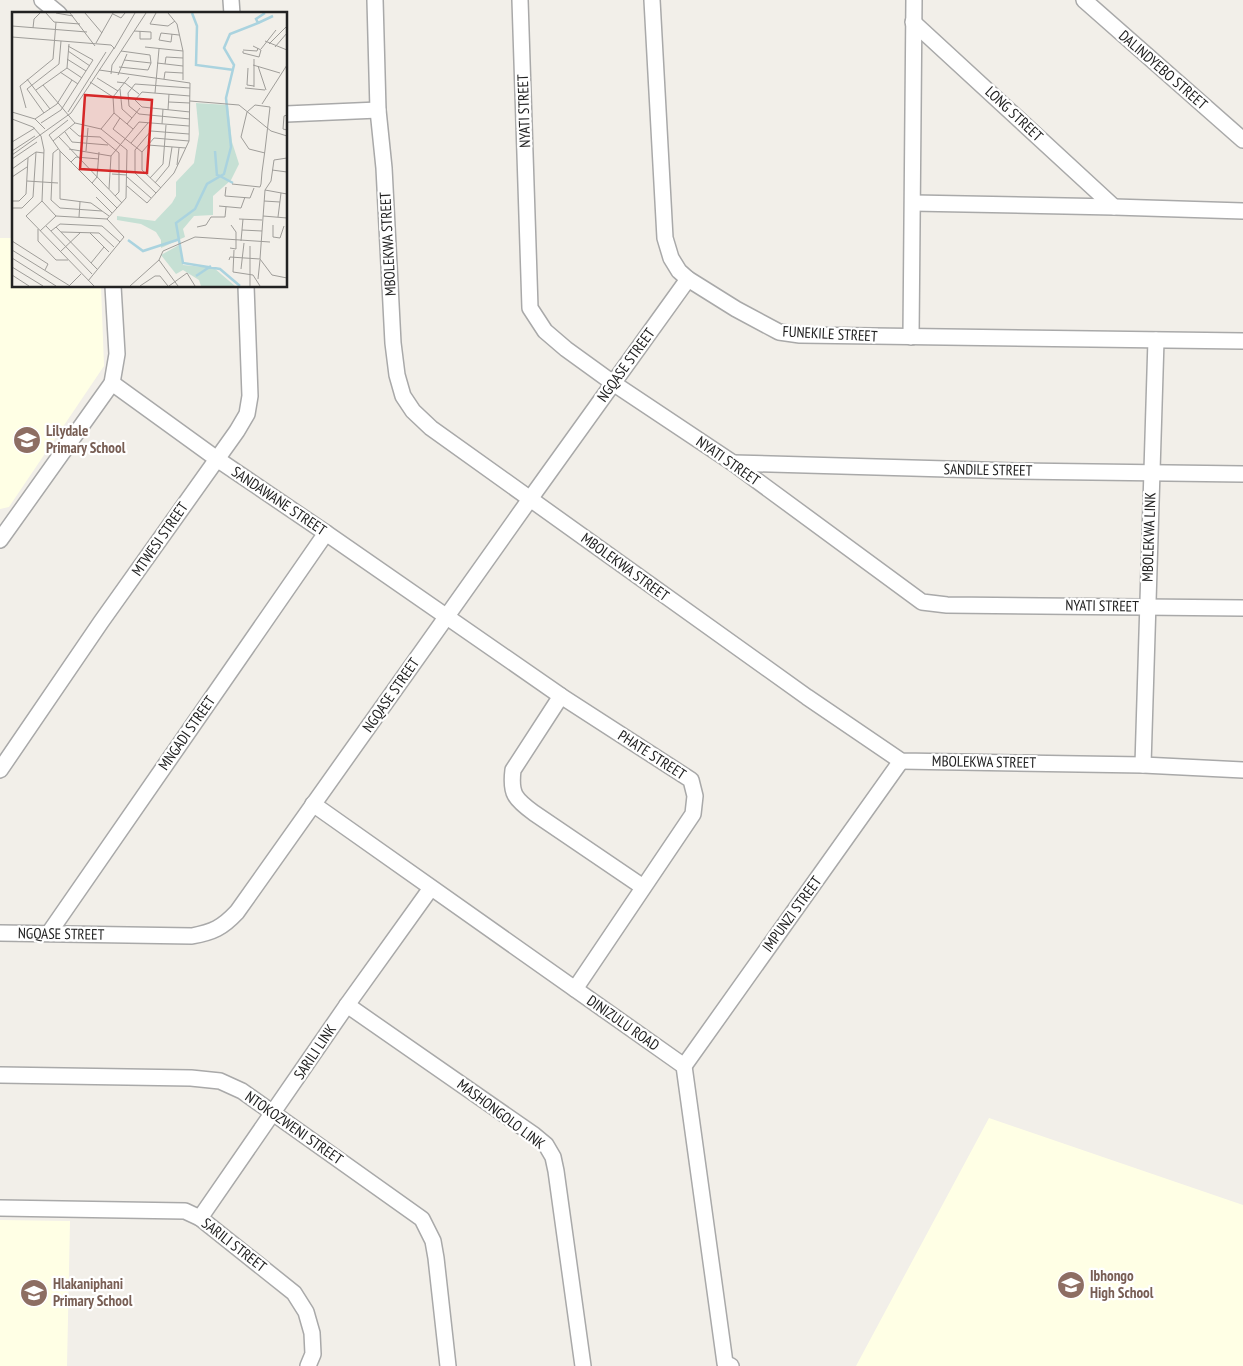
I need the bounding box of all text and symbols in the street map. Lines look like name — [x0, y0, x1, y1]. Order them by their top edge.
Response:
inset map — [12, 12, 288, 288]
street label: DALINDYEBO STREET — [1115, 26, 1212, 114]
street label: NYATI STREET — [513, 74, 534, 148]
street label: LONG STREET — [981, 82, 1047, 145]
street label: MBOLEKWA STREET — [375, 191, 400, 297]
street label: FUNEKILE STREET — [782, 322, 878, 345]
street label: NGQASE STREET — [593, 324, 659, 405]
place label: Lilydale Primary School — [46, 421, 126, 457]
school or university icon: Lilydale Primary School — [12, 425, 42, 455]
street label: NYATI STREET — [693, 432, 764, 490]
street label: SANDILE STREET — [943, 459, 1033, 480]
street label: SANDAWANE STREET — [228, 462, 331, 539]
street label: MBOLEKWA LINK — [1137, 491, 1160, 582]
street label: MTWESI STREET — [127, 498, 192, 579]
street label: MBOLEKWA STREET — [578, 528, 673, 605]
street label: NYATI STREET — [1065, 595, 1139, 616]
street label: NGQASE STREET — [358, 654, 423, 736]
street label: MNGADI STREET — [154, 692, 219, 774]
street label: PHATE STREET — [615, 726, 690, 784]
street label: MBOLEKWA STREET — [932, 751, 1037, 772]
street label: IMPUNZI STREET — [758, 872, 826, 955]
street label: NGQASE STREET — [18, 923, 105, 944]
street label: DINIZULU ROAD — [583, 991, 663, 1055]
street label: SARILI LINK — [289, 1020, 340, 1083]
street label: MASHONGOLO LINK — [454, 1074, 549, 1153]
street label: NTOKOZWENI STREET — [242, 1087, 347, 1169]
street label: SARILI STREET — [198, 1213, 271, 1276]
place label: Ibhongo High School — [1090, 1266, 1154, 1302]
school or university icon: Ibhongo High School — [1056, 1270, 1086, 1300]
place label: Hlakaniphani Primary School — [53, 1274, 133, 1310]
school or university icon: Hlakaniphani Primary School — [19, 1278, 49, 1308]

